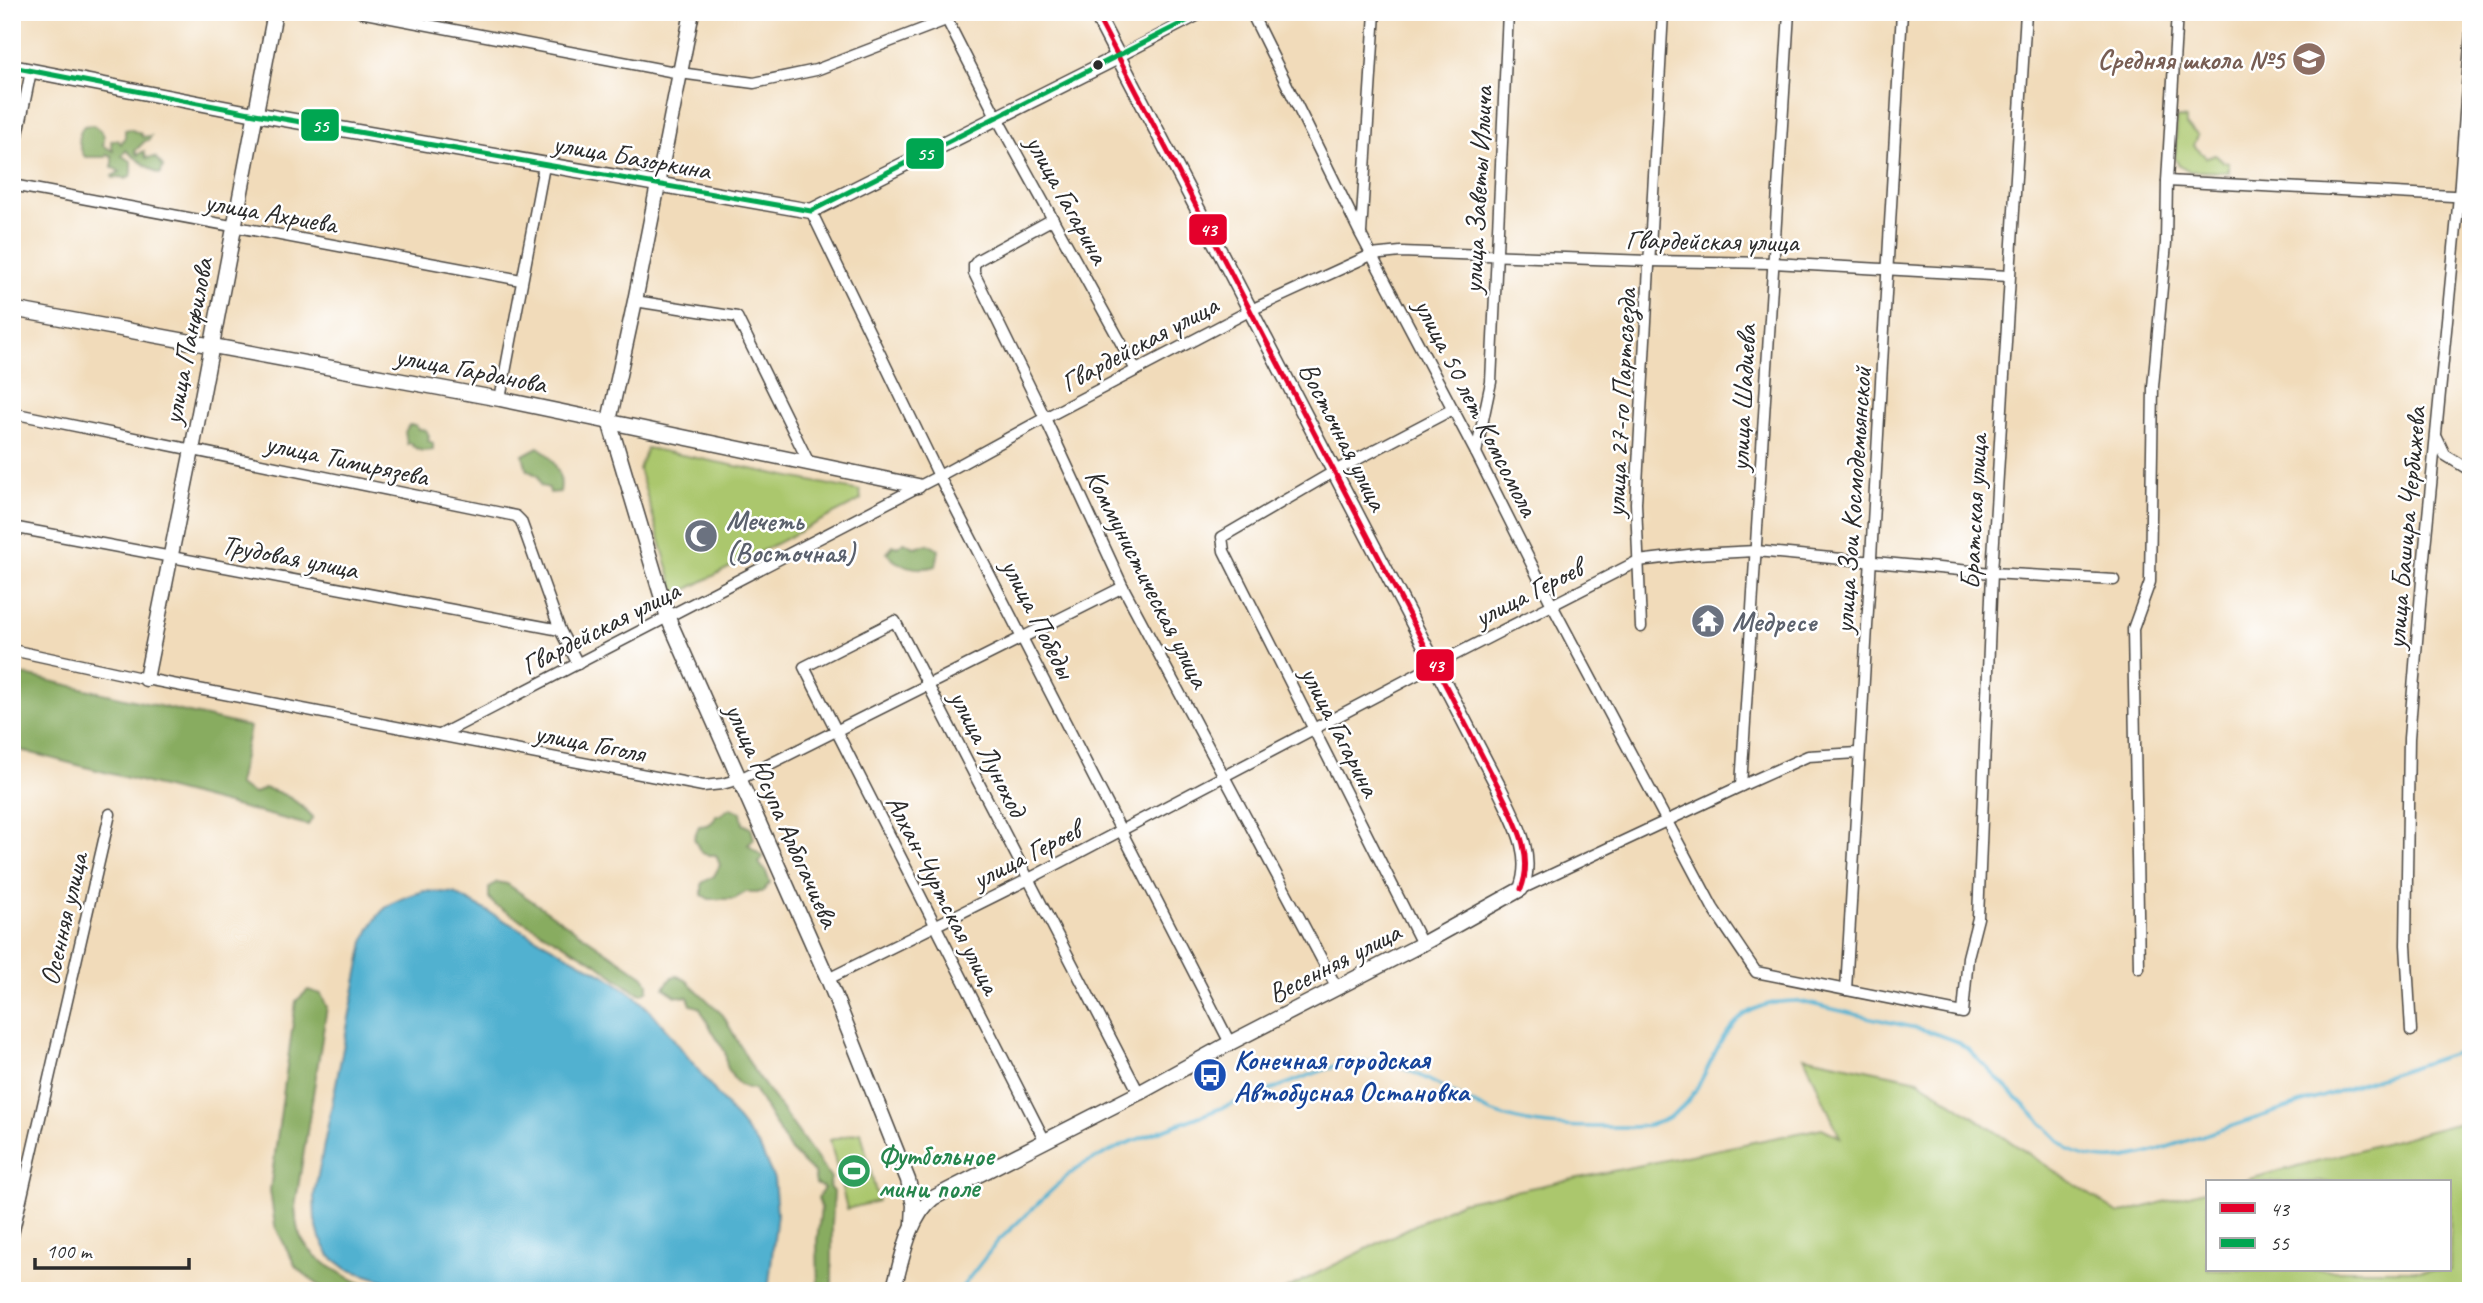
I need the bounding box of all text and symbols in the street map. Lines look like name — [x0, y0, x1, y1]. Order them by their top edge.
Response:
school or university icon: Средняя школа №5 — [2290, 40, 2328, 78]
place label: Средняя школа №5 — [2098, 42, 2287, 77]
unlabelled marker — [1091, 58, 1105, 72]
street label: улица Заветы Ильича — [1454, 84, 1500, 296]
line badge: 55 — [300, 108, 340, 142]
text: 55 — [312, 114, 330, 138]
street label: улица Базоркина — [548, 125, 715, 188]
street label: улица Гагарина — [1017, 127, 1118, 271]
line badge: 55 — [905, 137, 945, 170]
text: 55 — [917, 142, 935, 166]
street label: улица Ахриева — [200, 183, 342, 242]
line badge: 43 — [1188, 213, 1228, 246]
text: 43 — [1199, 218, 1219, 242]
street label: Гвардейская улица — [1625, 221, 1800, 260]
street label: улица Панфилова — [154, 253, 221, 429]
street label: улица 27-го Партсъезда — [1597, 286, 1645, 520]
street label: Гвардейская улица — [1055, 287, 1225, 399]
street label: улица 50 лет Комсомола — [1406, 291, 1547, 523]
street label: улица Шадиева — [1721, 322, 1764, 474]
street label: улица Гарданова — [390, 337, 551, 402]
street label: Восточная улица — [1291, 356, 1397, 518]
street label: улица Зои Космодемьянской — [1826, 364, 1879, 637]
street label: улица Башира Чербижева — [2377, 404, 2434, 653]
street label: улица Тимирязева — [260, 425, 433, 494]
street label: Братская улица — [1952, 431, 1995, 590]
street label: Коммунистическая улица — [1077, 463, 1219, 695]
place label: Мечеть (Восточная) — [726, 503, 857, 570]
mosque icon: Мечеть (Восточная) — [682, 517, 720, 555]
street label: Трудовая улица — [219, 526, 363, 587]
street label: улица Героев — [1467, 547, 1594, 635]
street label: улица Победы — [993, 551, 1084, 686]
street label: Гвардейская улица — [515, 572, 687, 682]
temple icon: Медресе — [1689, 602, 1727, 640]
place label: Медресе — [1732, 604, 1819, 639]
line badge: 43 — [1415, 648, 1455, 682]
text: 43 — [1426, 654, 1446, 678]
street label: улица Гагарина — [1292, 658, 1389, 804]
street label: улица Луноход — [941, 683, 1037, 825]
street label: улица Юсупа Албогачиева — [717, 696, 848, 934]
street label: улица Гоголя — [530, 714, 651, 771]
street label: Алхан-Чуртская улица — [878, 789, 1010, 1002]
street label: улица Героев — [965, 809, 1092, 897]
street label: Осенняя улица — [31, 847, 96, 989]
street label: Весенняя улица — [1262, 913, 1408, 1011]
place label: Конечная городская Автобусная Остановка — [1234, 1042, 1471, 1110]
bus stop icon: Конечная городская Автобусная Остановка — [1191, 1056, 1229, 1094]
place label: Футбольное мини поле — [878, 1138, 996, 1205]
sports icon: Футбольное мини поле — [835, 1152, 873, 1190]
legend — [2206, 1180, 2452, 1272]
text: 43 — [2270, 1196, 2290, 1222]
scale bar — [35, 1226, 189, 1270]
text: 55 — [2270, 1230, 2290, 1256]
text: 100 m — [46, 1238, 93, 1264]

